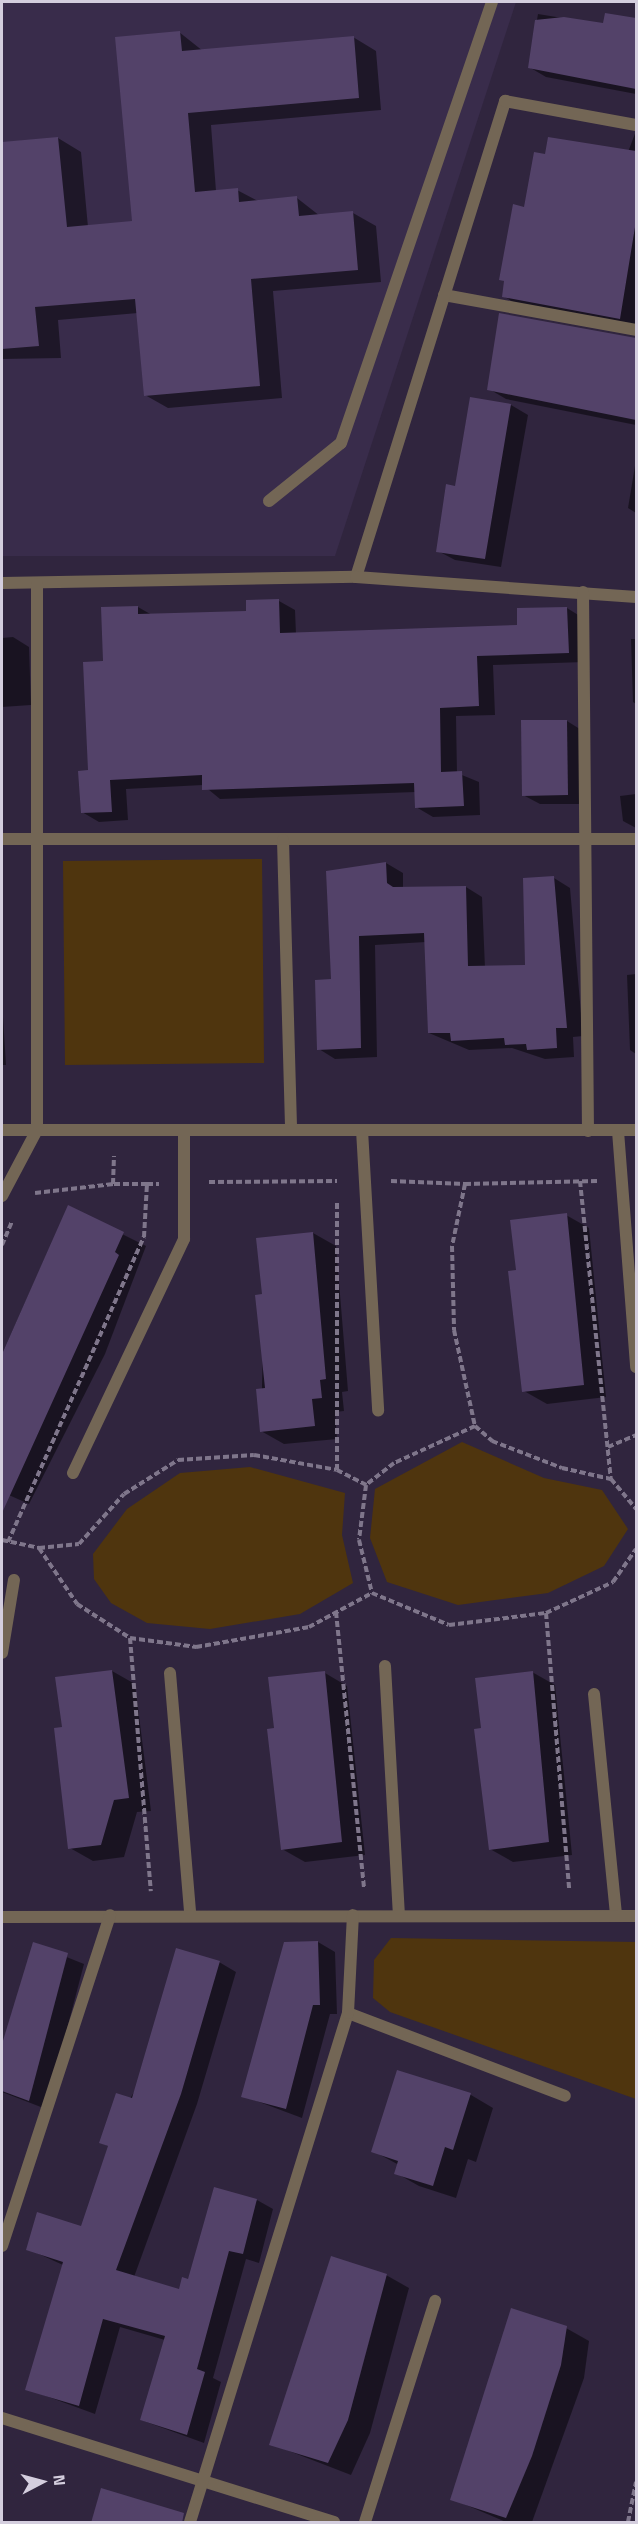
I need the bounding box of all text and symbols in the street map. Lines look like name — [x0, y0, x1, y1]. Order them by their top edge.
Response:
north arrow — [12, 2452, 72, 2512]
text: N — [47, 2473, 72, 2487]

